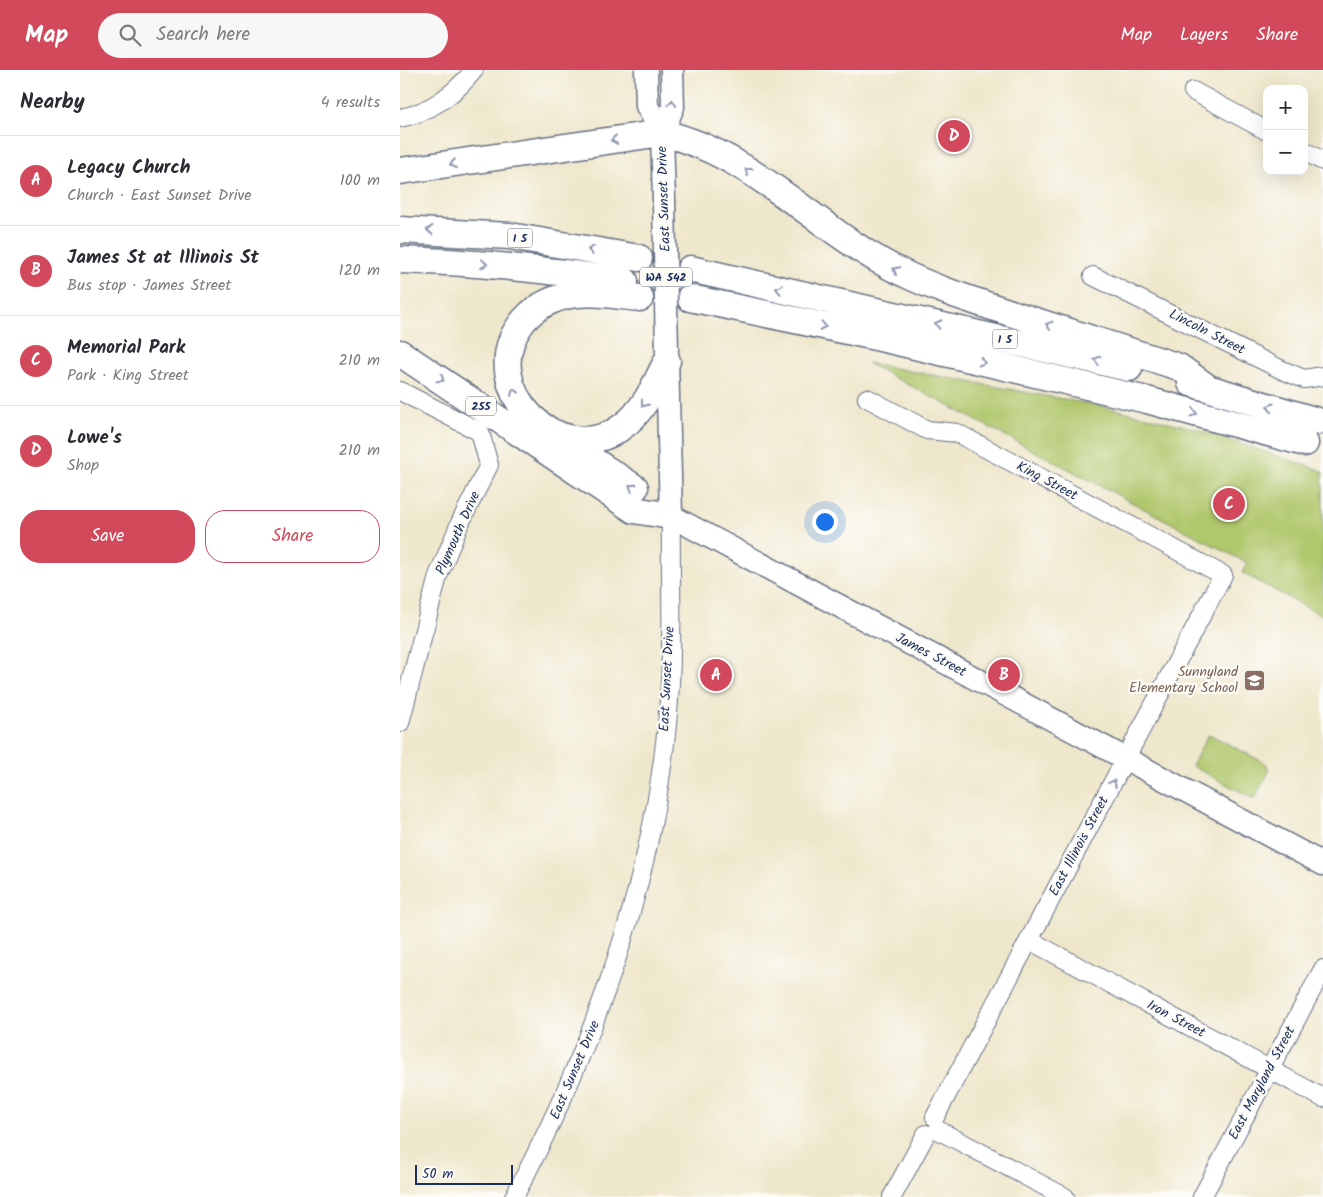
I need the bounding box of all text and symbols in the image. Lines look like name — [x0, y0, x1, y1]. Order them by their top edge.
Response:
search box — [98, 13, 448, 58]
text: Map — [25, 16, 68, 55]
text: Search here — [156, 20, 250, 50]
icon: search — [116, 21, 144, 49]
text: Map — [1121, 21, 1152, 50]
text: Layers — [1180, 21, 1228, 50]
text: Share — [1256, 21, 1298, 50]
map controls — [1263, 85, 1308, 175]
button: + — [1263, 85, 1308, 130]
text: Nearby — [20, 86, 85, 119]
text: 4 results — [321, 90, 380, 115]
one-way arrow — [666, 98, 677, 106]
pin: D — [938, 117, 970, 155]
button: − — [1263, 130, 1308, 175]
one-way arrow — [609, 135, 618, 145]
street label: East Sunset Drive — [651, 145, 677, 252]
text: Legacy Church — [67, 153, 190, 183]
one-way arrow — [448, 158, 457, 168]
text: A — [31, 168, 41, 193]
text: 100 m — [340, 168, 380, 193]
one-way arrow — [744, 168, 754, 177]
text: Church · East Sunset Drive — [67, 183, 251, 208]
one-way arrow — [426, 225, 434, 236]
road number: I 5 — [508, 228, 532, 248]
text: James St at Illinois St — [67, 243, 259, 273]
one-way arrow — [587, 245, 596, 255]
text: B — [31, 258, 41, 283]
text: 120 m — [339, 258, 380, 283]
one-way arrow — [480, 258, 488, 269]
one-way arrow — [892, 266, 901, 276]
road number: WA 542 — [640, 268, 692, 286]
text: Bus stop · James Street — [67, 273, 231, 298]
one-way arrow — [775, 284, 784, 295]
street label: Lincoln Street — [1165, 303, 1249, 361]
one-way arrow — [934, 319, 943, 330]
one-way arrow — [819, 320, 828, 331]
one-way arrow — [1045, 321, 1053, 331]
road number: I 5 — [992, 330, 1018, 348]
text: Memorial Park — [67, 333, 185, 363]
text: C — [31, 348, 41, 373]
text: 210 m — [339, 348, 380, 373]
one-way arrow — [1092, 355, 1101, 366]
one-way arrow — [977, 356, 986, 367]
text: Park · King Street — [67, 363, 189, 388]
one-way arrow — [435, 373, 445, 382]
one-way arrow — [510, 388, 520, 396]
road number: 255 — [466, 396, 496, 416]
one-way arrow — [641, 398, 650, 407]
one-way arrow — [1267, 402, 1275, 412]
one-way arrow — [1189, 407, 1197, 417]
text: Lowe's — [67, 423, 122, 453]
text: D — [31, 438, 41, 463]
text: 210 m — [339, 438, 380, 463]
text: Shop — [67, 453, 99, 478]
street label: King Street — [1012, 456, 1082, 507]
one-way arrow — [628, 484, 638, 493]
pin: C — [1213, 485, 1245, 523]
street label: Plymouth Drive — [430, 487, 487, 578]
your location — [812, 509, 838, 535]
button: Save — [20, 510, 195, 563]
button: Share — [205, 510, 380, 563]
street label: East Sunset Drive — [653, 625, 681, 732]
street label: James Street — [892, 627, 971, 683]
pin: A — [700, 656, 732, 694]
pin: B — [988, 656, 1020, 694]
place label: Sunnyland Elementary School — [1129, 661, 1239, 699]
school or university icon: Sunnyland Elementary School — [1242, 668, 1266, 692]
one-way arrow — [1106, 779, 1116, 788]
street label: East Illinois Street — [1043, 792, 1115, 900]
street label: Iron Street — [1143, 994, 1210, 1044]
street label: East Sunset Drive — [544, 1016, 606, 1123]
street label: East Maryland Street — [1223, 1022, 1302, 1144]
scale bar — [415, 1162, 512, 1185]
text: 50 m — [422, 1163, 453, 1185]

